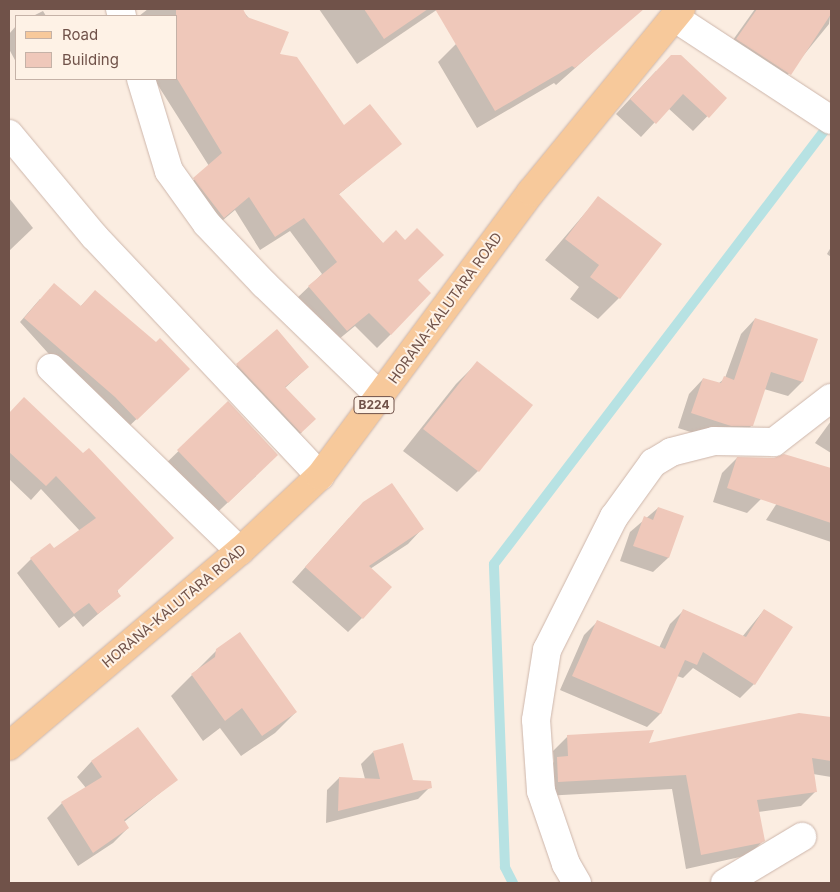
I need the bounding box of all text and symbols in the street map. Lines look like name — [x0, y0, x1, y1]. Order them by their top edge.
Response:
legend — [15, 15, 178, 80]
text: Road — [62, 25, 98, 44]
text: Building — [62, 50, 119, 69]
street label: HORANA-KALUTARA ROAD — [385, 229, 505, 387]
road number: B224 — [353, 396, 395, 414]
street label: HORANA-KALUTARA ROAD — [99, 541, 249, 671]

